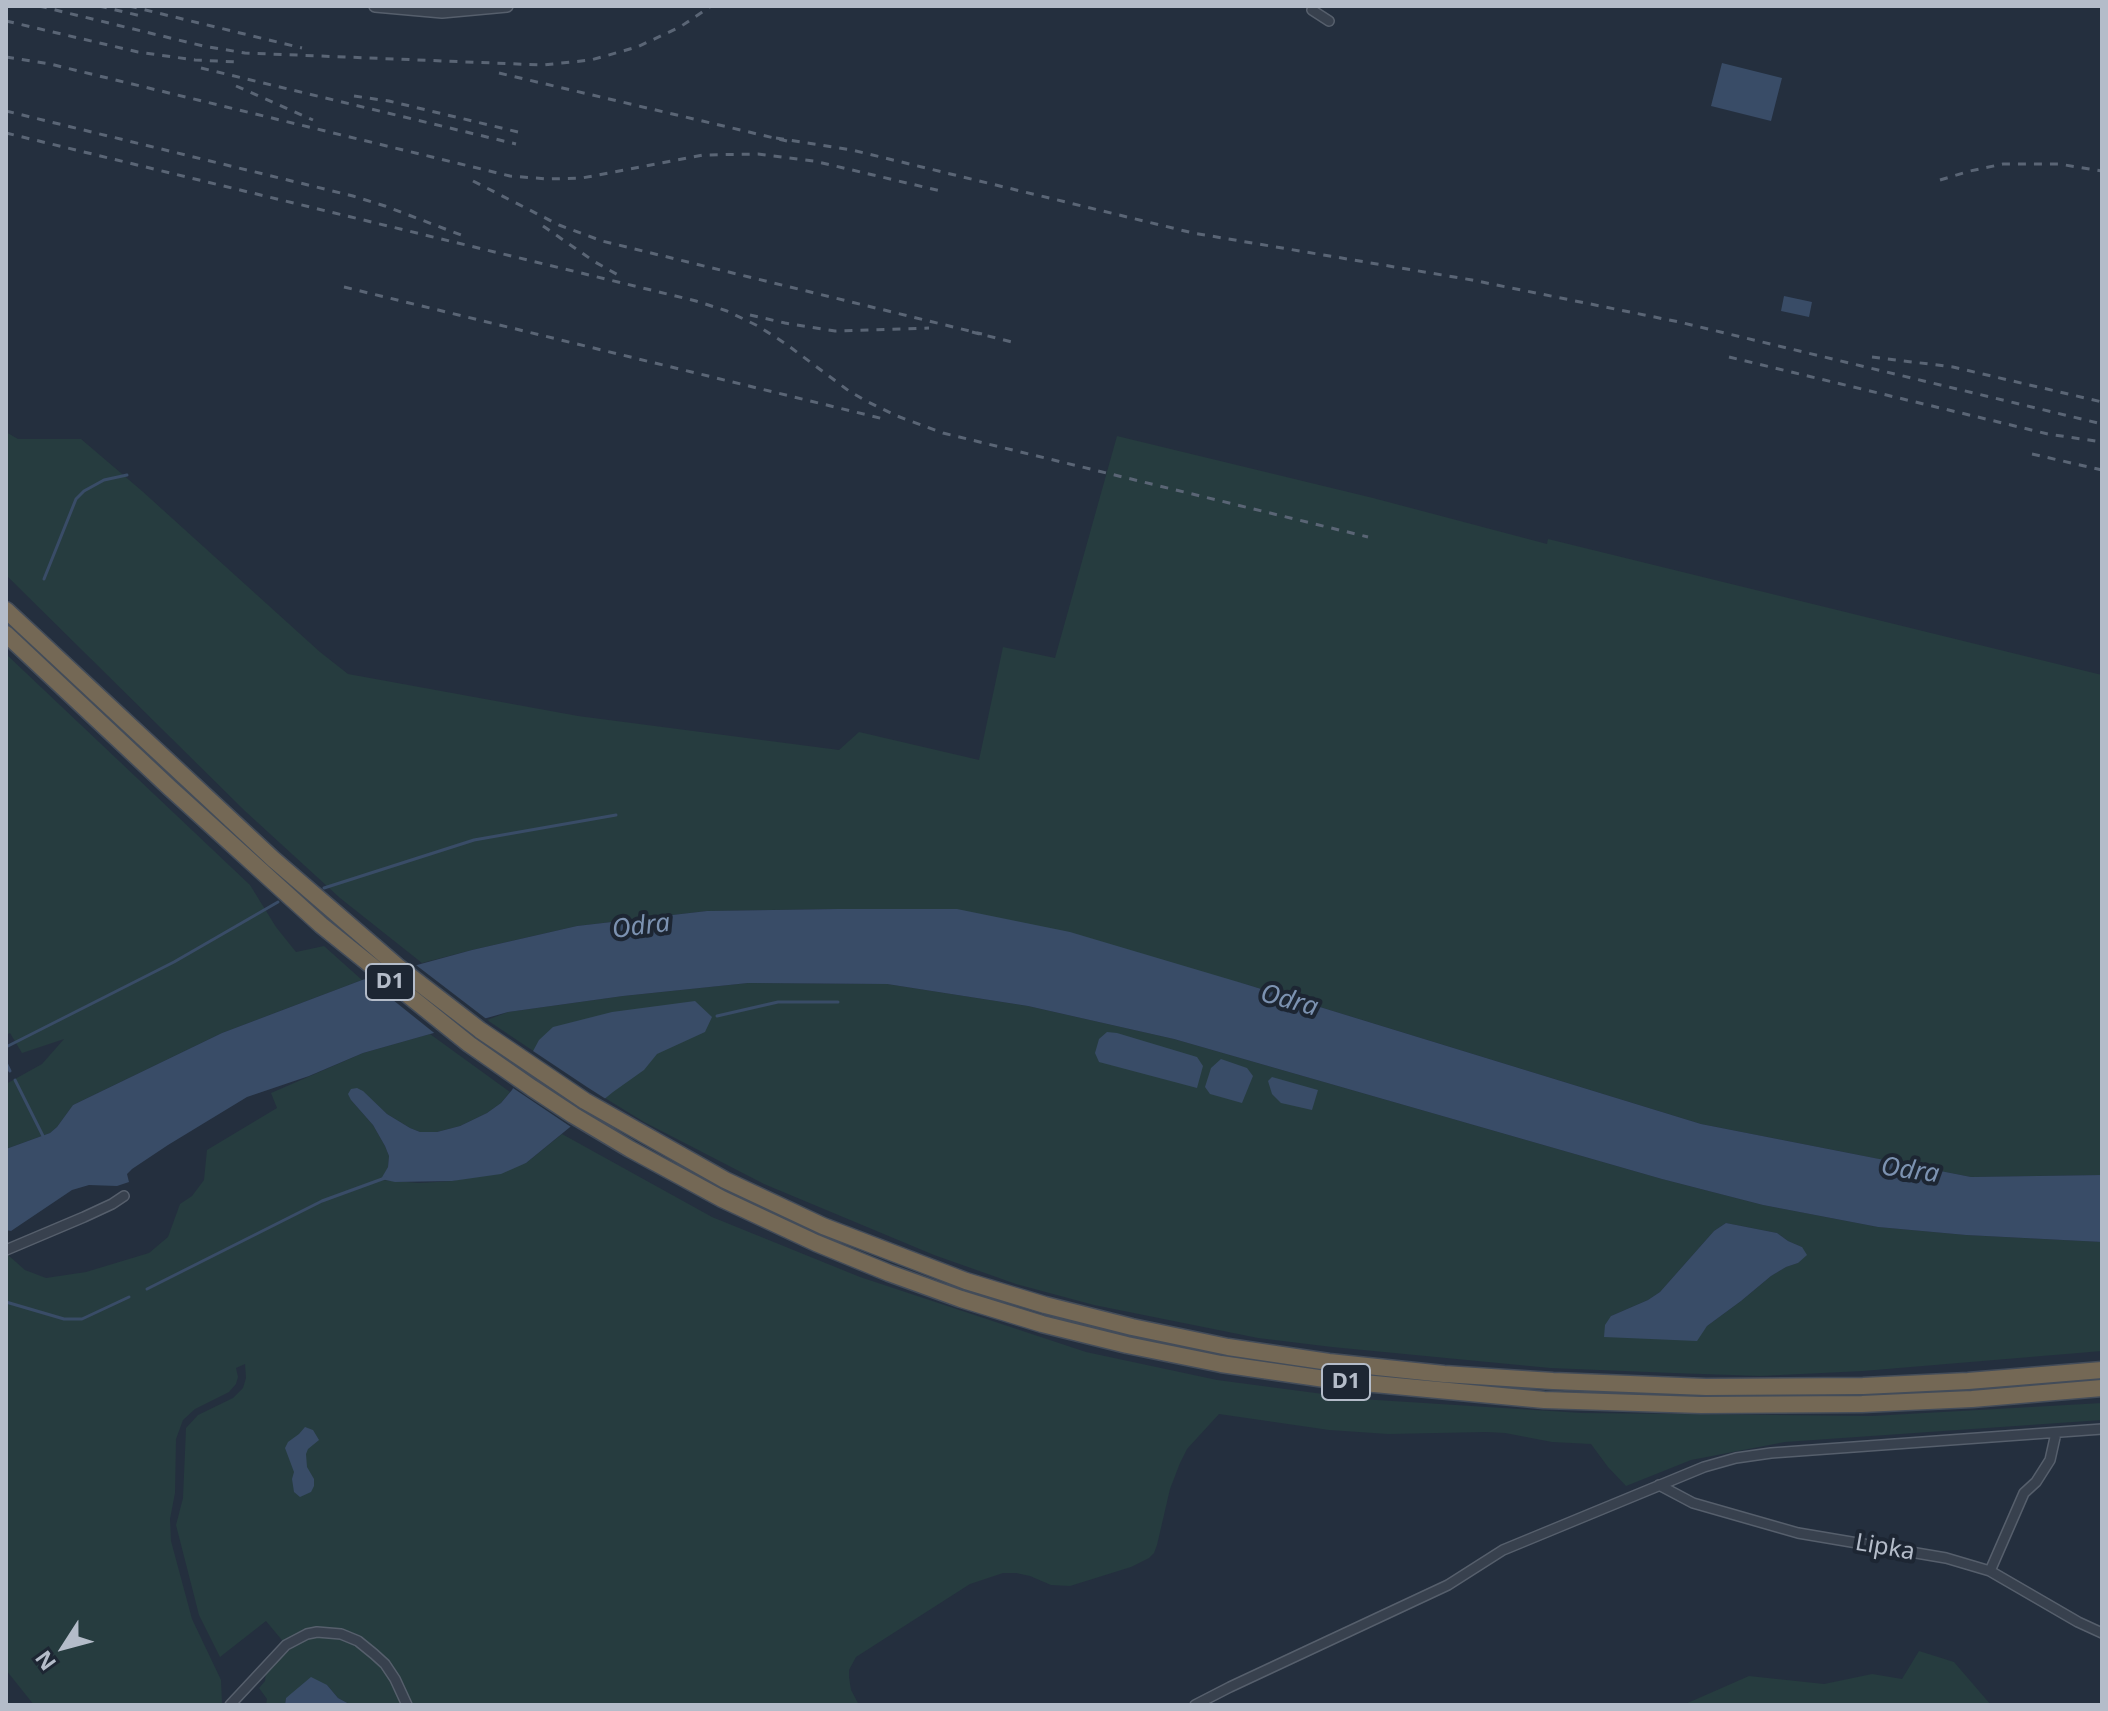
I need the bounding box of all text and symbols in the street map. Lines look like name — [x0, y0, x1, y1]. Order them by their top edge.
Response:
water label: Odra — [610, 908, 672, 946]
road number: D1 — [366, 964, 414, 1000]
water label: Odra — [1257, 978, 1321, 1024]
water label: Odra — [1879, 1151, 1941, 1191]
road number: D1 — [1322, 1364, 1370, 1400]
street label: Lipka — [1853, 1529, 1917, 1567]
north arrow — [24, 1607, 104, 1687]
text: N — [27, 1645, 62, 1677]

